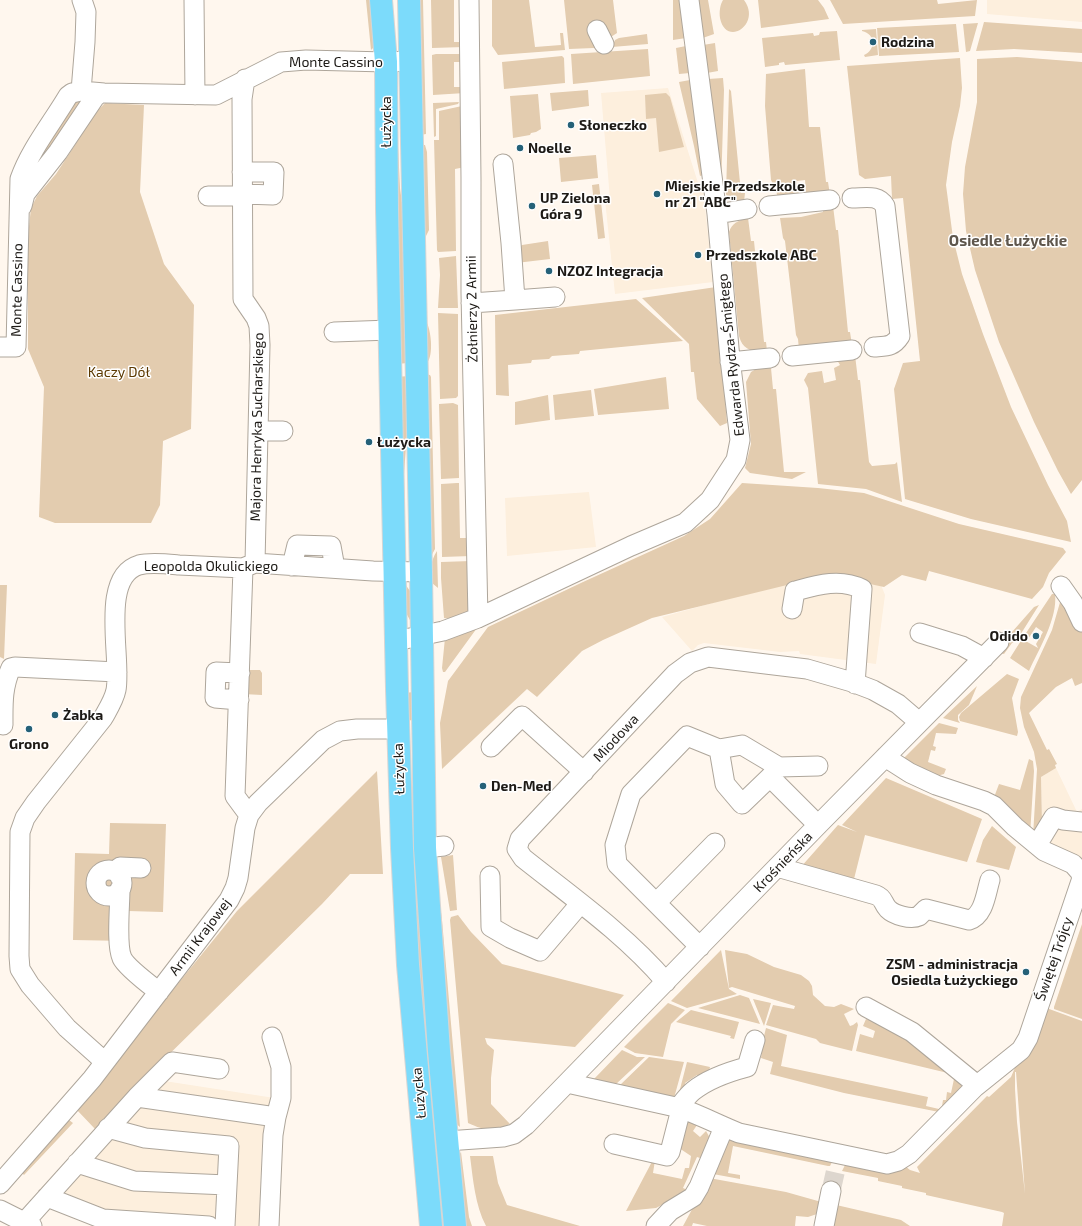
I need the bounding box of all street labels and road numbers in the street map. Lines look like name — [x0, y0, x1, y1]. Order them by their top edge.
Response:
street label: Monte Cassino — [289, 54, 383, 70]
street label: Łużycka — [378, 96, 394, 148]
street label: Monte Cassino — [8, 243, 26, 337]
street label: Żołnierzy 2 Armii — [463, 255, 481, 363]
street label: Edwarda Rydza-Śmigłego — [714, 273, 748, 437]
street label: Majora Henryka Sucharskiego — [247, 332, 267, 522]
street label: Leopolda Okulickiego — [144, 558, 278, 574]
street label: Miodowa — [590, 711, 642, 765]
street label: Łużycka — [390, 743, 408, 795]
street label: Krośnieńska — [750, 828, 816, 896]
street label: Armii Krajowej — [166, 895, 234, 979]
street label: Świętej Trójcy — [1032, 915, 1076, 1003]
street label: Łużycka — [408, 1067, 430, 1119]

